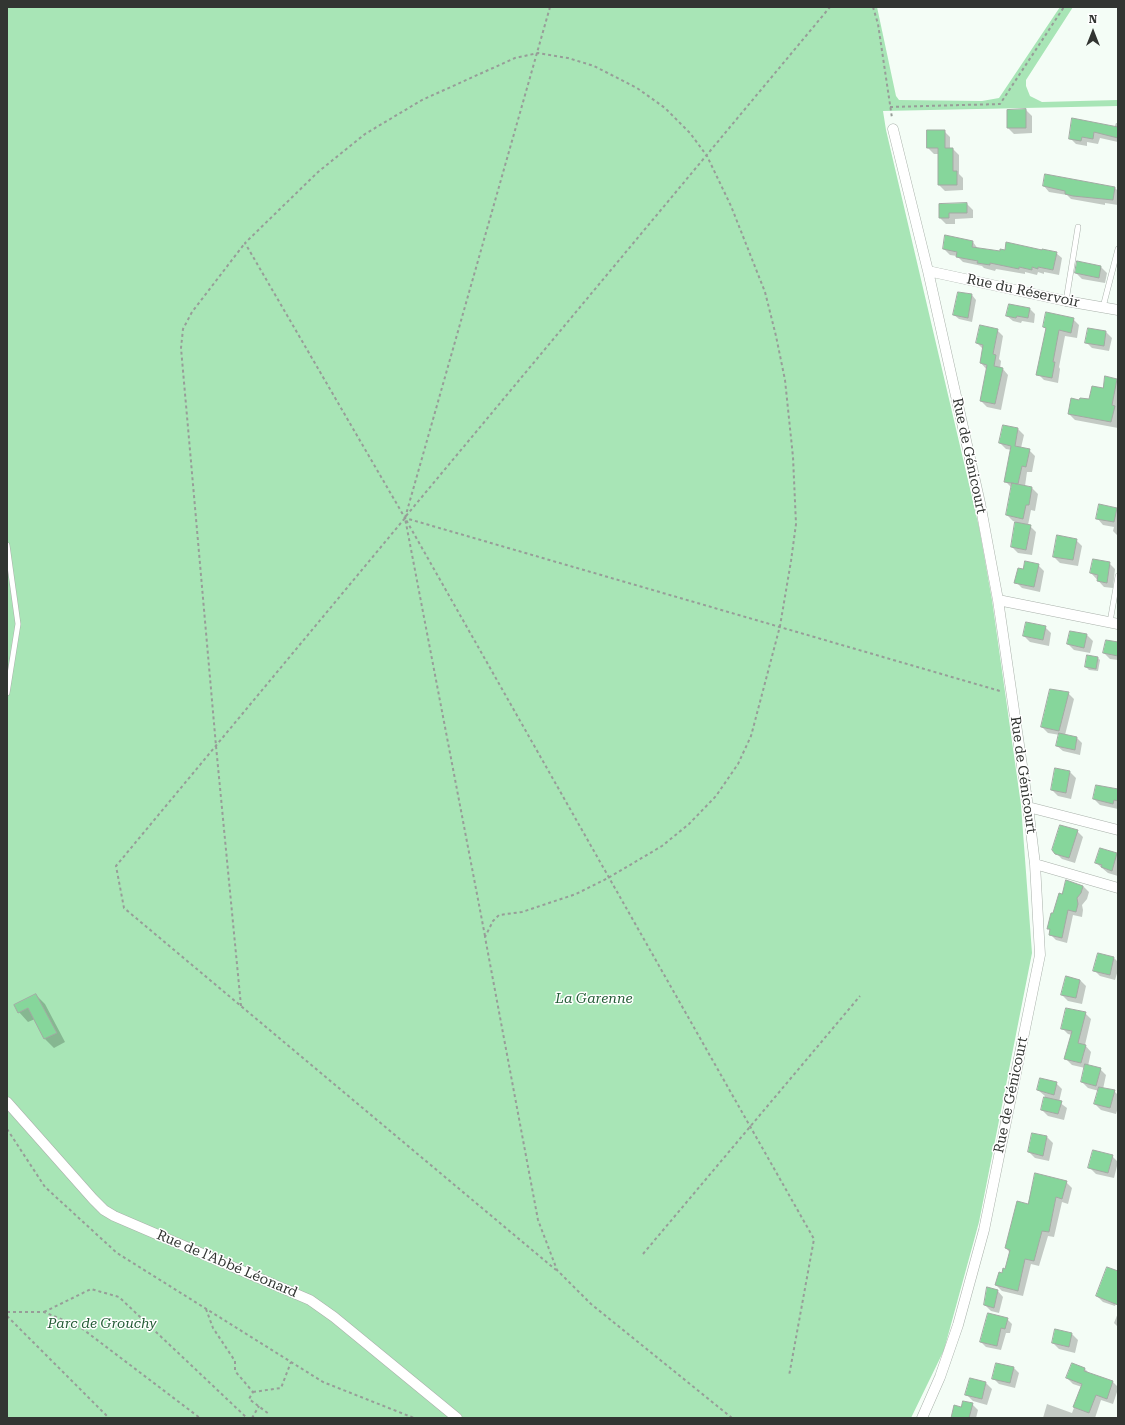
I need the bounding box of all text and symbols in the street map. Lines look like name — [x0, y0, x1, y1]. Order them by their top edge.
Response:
north arrow — [1073, 12, 1113, 52]
text: N — [1089, 13, 1097, 26]
street label: Rue du Réservoir — [965, 271, 1081, 311]
street label: Rue de Génicourt — [948, 396, 990, 516]
street label: Rue de Génicourt — [1006, 715, 1040, 835]
park label: La Garenne — [555, 991, 633, 1007]
street label: Rue de Génicourt — [990, 1035, 1032, 1155]
street label: Rue de l'Abbé Léonard — [154, 1227, 300, 1301]
park label: Parc de Grouchy — [48, 1316, 156, 1332]

